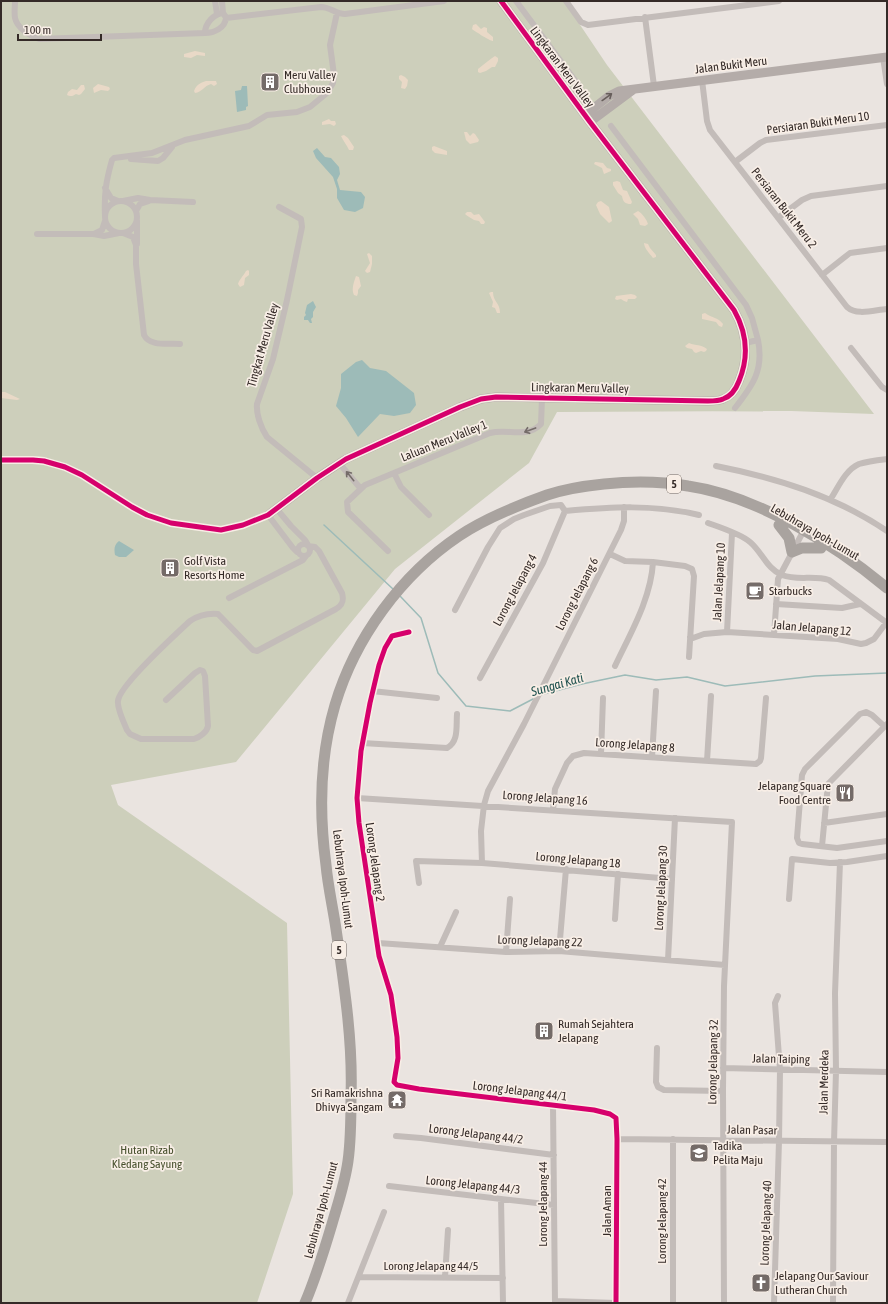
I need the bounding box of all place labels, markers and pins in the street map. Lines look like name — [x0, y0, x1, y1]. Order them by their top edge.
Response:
place label: Meru Valley Clubhouse — [284, 68, 336, 96]
building icon: Meru Valley Clubhouse — [259, 71, 281, 93]
place label: Golf Vista Resorts Home — [184, 554, 245, 582]
building icon: Golf Vista Resorts Home — [159, 557, 181, 579]
cafe icon: Starbucks — [744, 580, 766, 602]
place label: Starbucks — [769, 584, 812, 598]
place label: Jelapang Square Food Centre — [758, 779, 831, 807]
restaurant icon: Jelapang Square Food Centre — [834, 782, 856, 804]
place label: Rumah Sejahtera Jelapang — [558, 1017, 634, 1045]
building icon: Rumah Sejahtera Jelapang — [533, 1020, 555, 1042]
place label: Sri Ramakrishna Dhivya Sangam — [311, 1086, 383, 1114]
temple icon: Sri Ramakrishna Dhivya Sangam — [386, 1089, 408, 1111]
place label: Tadika Pelita Maju — [713, 1139, 763, 1167]
school or university icon: Tadika Pelita Maju — [688, 1142, 710, 1164]
place label: Jelapang Our Saviour Lutheran Church — [775, 1269, 869, 1297]
church icon: Jelapang Our Saviour Lutheran Church — [750, 1272, 772, 1294]

